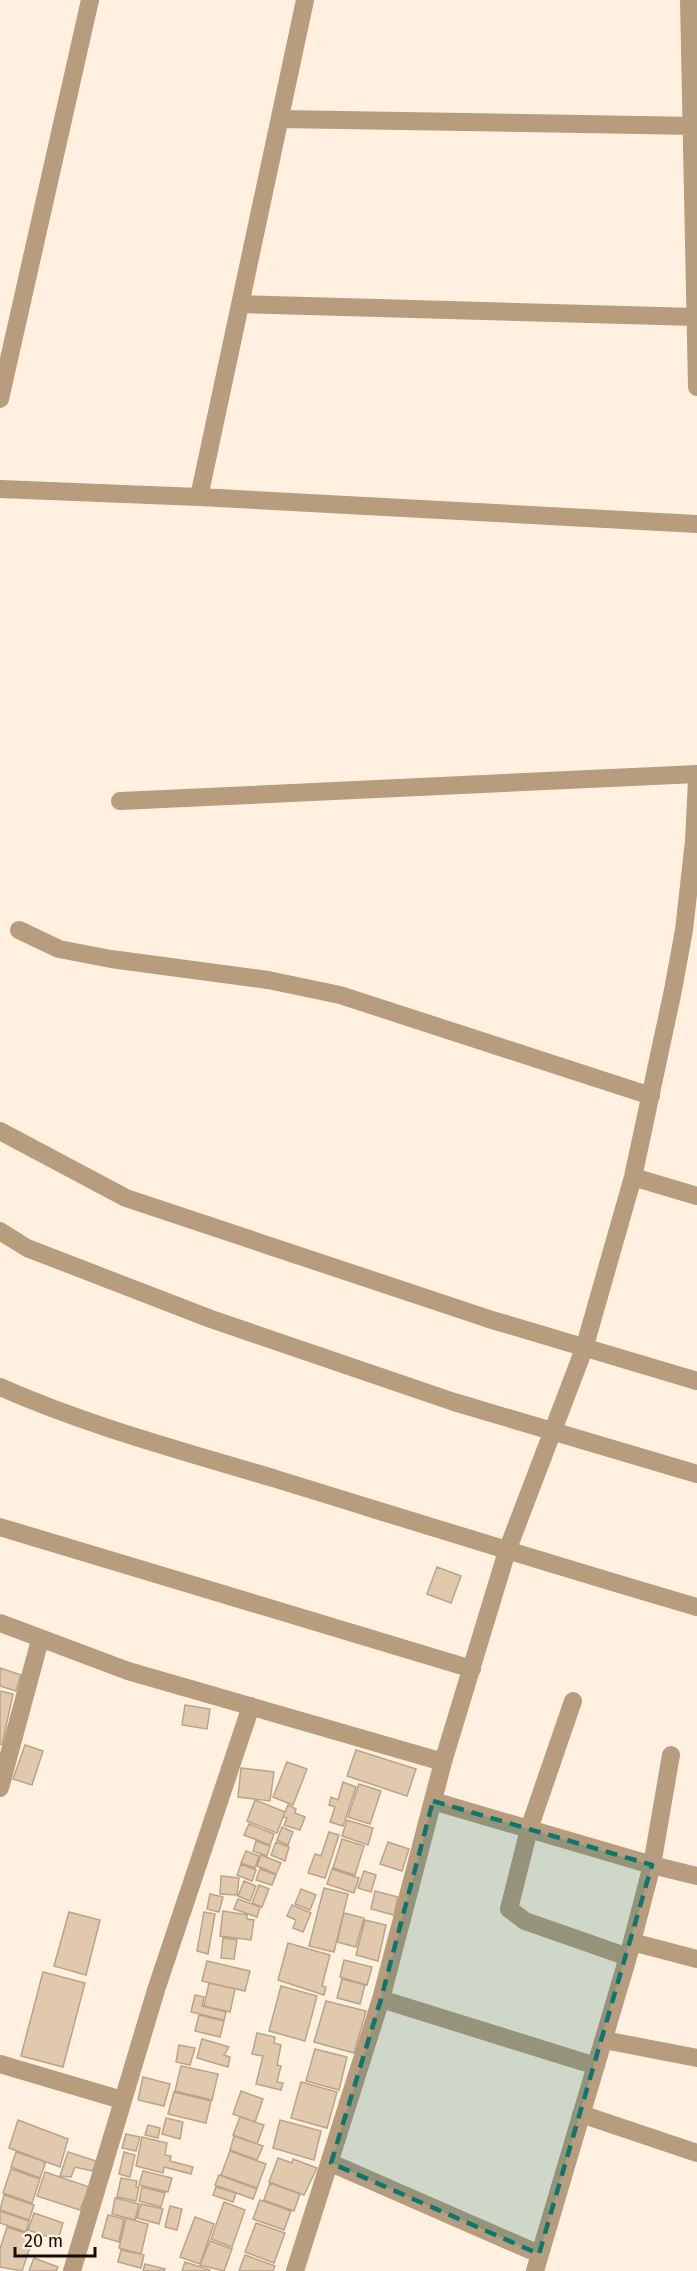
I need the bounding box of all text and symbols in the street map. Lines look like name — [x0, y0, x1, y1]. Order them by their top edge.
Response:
scale bar — [15, 2220, 94, 2258]
text: 20 m — [24, 2230, 63, 2252]

